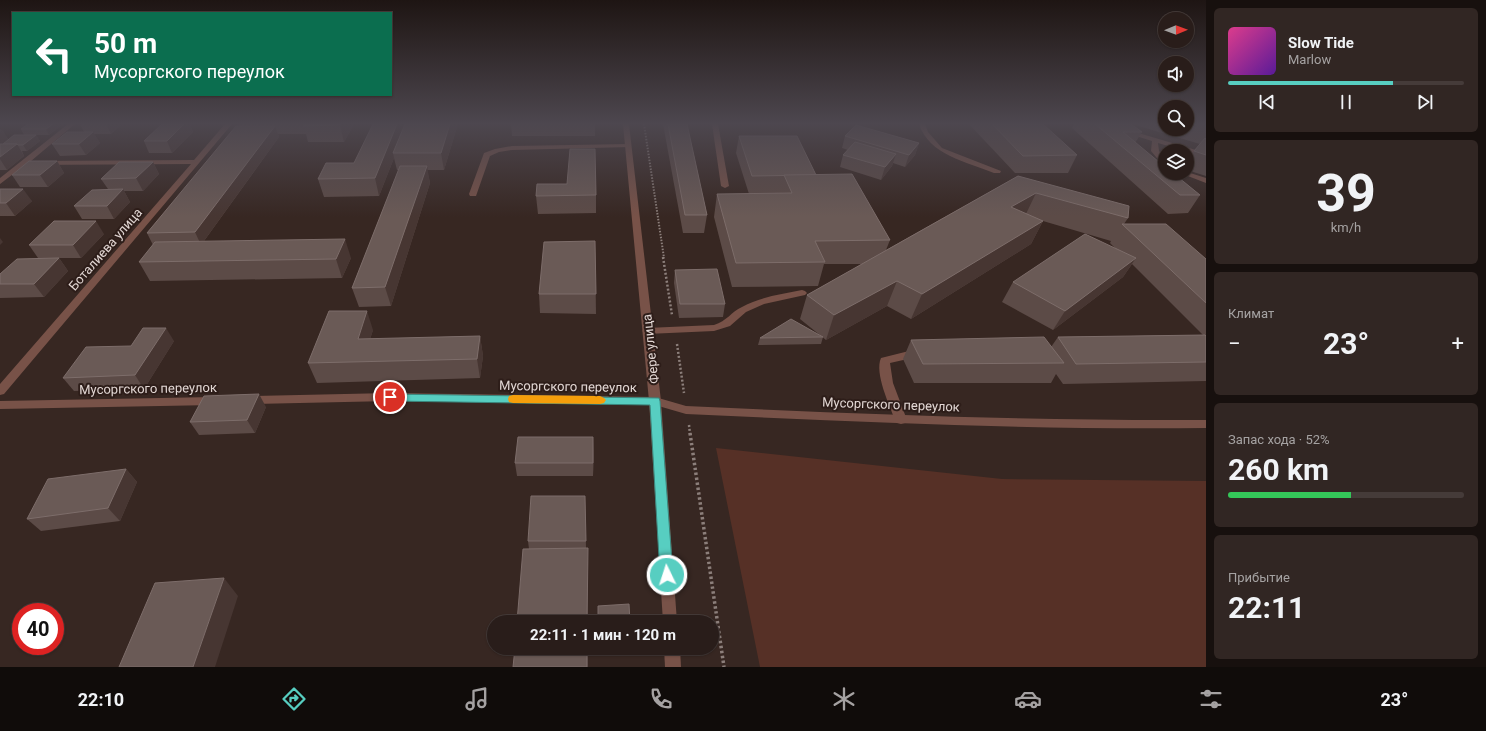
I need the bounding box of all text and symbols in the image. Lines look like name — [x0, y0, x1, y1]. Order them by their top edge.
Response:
north arrow — [1158, 12, 1194, 48]
map controls — [1158, 12, 1194, 180]
text: 50 m — [94, 27, 157, 60]
icon: left — [28, 28, 80, 80]
text: Slow Tide — [1288, 34, 1354, 52]
text: Marlow — [1288, 52, 1331, 67]
button: sound — [1158, 56, 1194, 92]
text: Мусоргского переулок — [94, 61, 285, 82]
icon: previous — [1256, 91, 1278, 113]
icon: pause — [1335, 91, 1357, 113]
icon: next — [1414, 91, 1436, 113]
button: search — [1158, 100, 1194, 136]
button: layers — [1158, 144, 1194, 180]
text: 39 — [1316, 163, 1376, 224]
street label: Боталиева улица — [66, 205, 145, 294]
text: km/h — [1331, 220, 1361, 235]
text: Климат — [1228, 306, 1274, 321]
street label: Фере улица — [639, 313, 662, 385]
text: 23° — [1323, 326, 1369, 361]
text: − — [1228, 331, 1241, 356]
text: + — [1452, 331, 1464, 356]
street label: Мусоргского переулок — [499, 378, 637, 395]
street label: Мусоргского переулок — [79, 380, 217, 397]
pin — [373, 380, 407, 414]
icon: arrive — [379, 386, 401, 408]
street label: Мусоргского переулок — [822, 395, 960, 414]
text: Запас хода · 52% — [1228, 432, 1330, 447]
text: 260 km — [1228, 452, 1329, 487]
position arrow — [646, 554, 688, 596]
text: Прибытие — [1228, 570, 1290, 585]
text: 22:11 — [1228, 590, 1305, 625]
speed limit sign: 40 — [12, 603, 64, 655]
text: 22:11 · 1 мин · 120 m — [530, 626, 676, 644]
icon: directions — [280, 685, 308, 713]
icon: music — [463, 685, 491, 713]
icon: phone — [647, 685, 675, 713]
icon: climate — [830, 685, 858, 713]
icon: car — [1014, 685, 1042, 713]
icon: filters — [1197, 685, 1225, 713]
text: 22:10 — [78, 689, 124, 710]
text: 23° — [1381, 689, 1408, 710]

